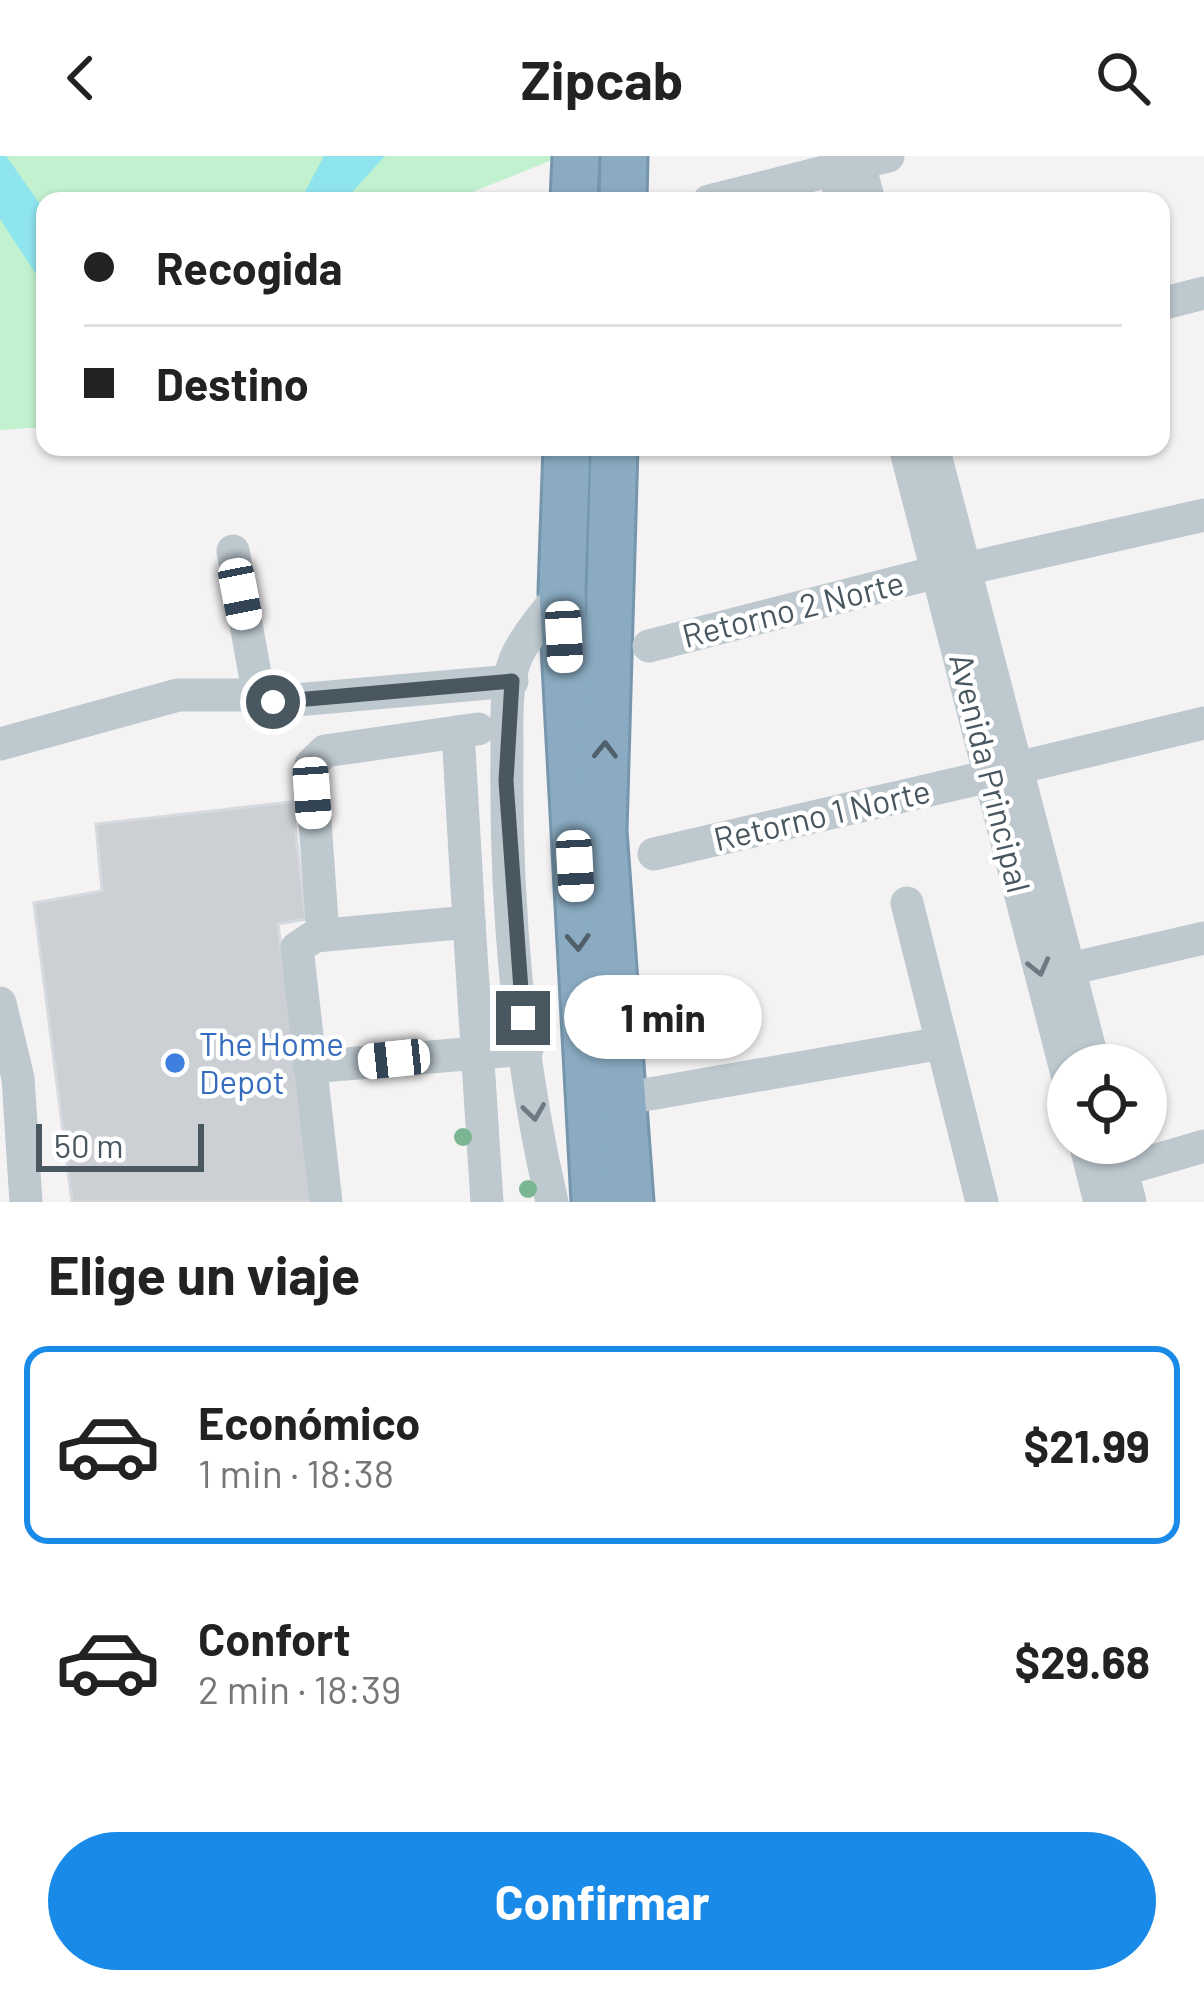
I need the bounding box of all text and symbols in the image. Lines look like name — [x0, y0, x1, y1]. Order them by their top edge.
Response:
icon: back — [48, 45, 114, 111]
icon: search — [1090, 45, 1156, 111]
text: Zipcab — [521, 46, 683, 111]
text: Recogida — [156, 240, 343, 294]
text: Destino — [156, 356, 309, 410]
car — [215, 555, 265, 633]
street label: Retorno 2 Norte — [678, 561, 908, 655]
car — [544, 600, 584, 674]
street label: Avenida Principal — [942, 649, 1040, 897]
route start — [246, 675, 300, 729]
one-way arrow — [592, 740, 618, 759]
car — [292, 756, 332, 830]
street label: Retorno 1 Norte — [710, 770, 934, 858]
car — [555, 829, 595, 903]
one-way arrow — [565, 933, 591, 952]
one-way arrow — [1025, 956, 1050, 977]
callout: 1 min — [565, 976, 763, 1060]
route end — [496, 991, 550, 1045]
text: 1 min — [620, 993, 706, 1040]
place label: The Home Depot — [199, 1023, 344, 1101]
car — [356, 1037, 432, 1081]
map controls — [1047, 1044, 1167, 1164]
button: locate — [1047, 1044, 1167, 1164]
marker: The Home Depot — [162, 1050, 188, 1076]
one-way arrow — [520, 1102, 546, 1122]
scale bar — [36, 1118, 204, 1171]
text: 50 m — [54, 1125, 124, 1165]
text: Elige un viaje — [48, 1241, 360, 1306]
icon: car — [54, 1391, 162, 1499]
text: Económico — [198, 1395, 420, 1449]
text: $21.99 — [1023, 1418, 1150, 1472]
text: 1 min · 18:38 — [198, 1449, 394, 1496]
icon: car — [54, 1607, 162, 1715]
text: Confort — [198, 1611, 351, 1665]
text: $29.68 — [1015, 1634, 1150, 1688]
text: 2 min · 18:39 — [198, 1665, 401, 1712]
button: Confirmar — [48, 1832, 1156, 1970]

